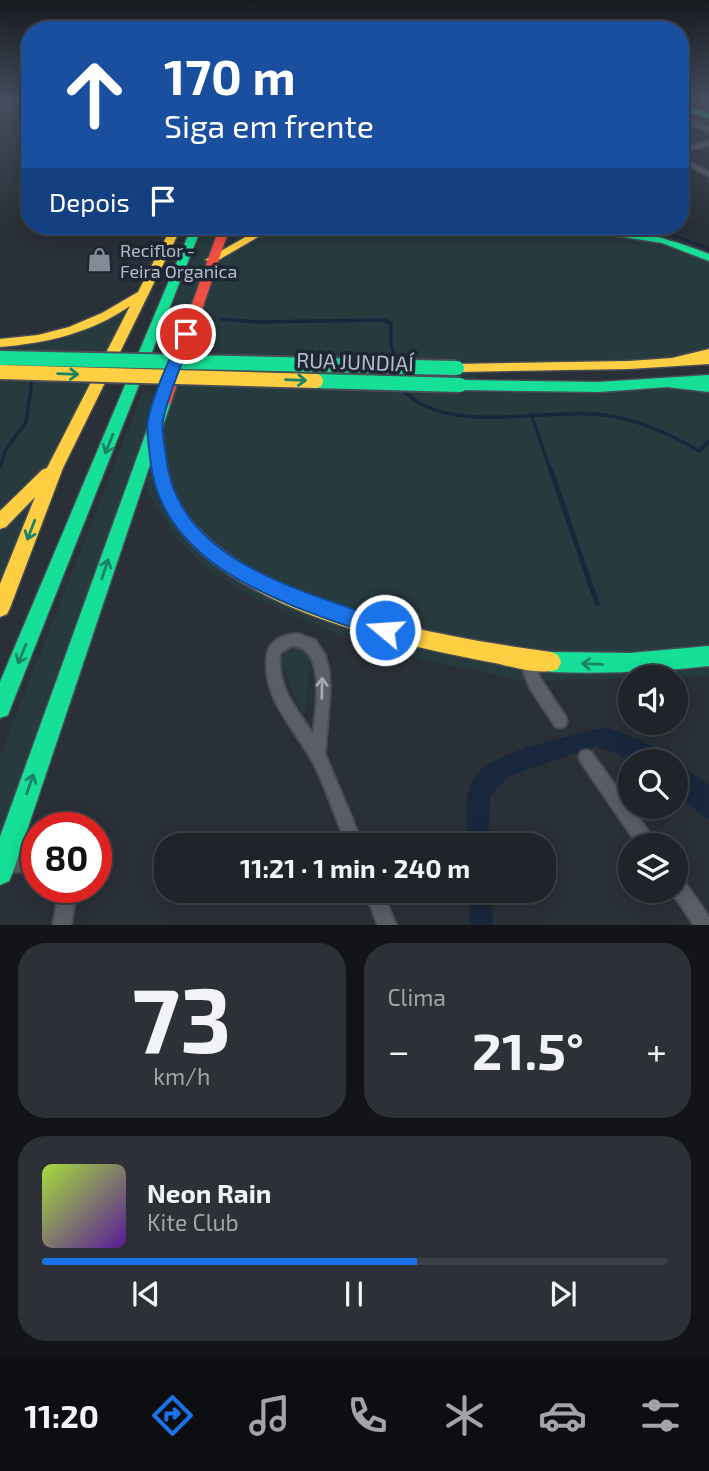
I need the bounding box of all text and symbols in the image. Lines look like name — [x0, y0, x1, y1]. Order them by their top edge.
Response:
text: 170 m — [164, 46, 296, 105]
icon: ahead — [49, 49, 140, 140]
text: Siga em frente — [164, 106, 374, 144]
icon: arrive — [144, 182, 182, 220]
text: Depois — [49, 186, 130, 217]
place label: Reciflor - Feira Organica — [120, 239, 237, 282]
shop icon: Reciflor - Feira Organica — [86, 246, 114, 274]
pin — [156, 304, 216, 364]
icon: arrive — [167, 315, 205, 353]
street label: RUA JUNDIAÍ — [296, 346, 415, 376]
one-way arrow — [56, 367, 79, 380]
one-way arrow — [284, 374, 307, 387]
one-way arrow — [101, 432, 114, 454]
one-way arrow — [24, 519, 37, 541]
one-way arrow — [100, 559, 112, 581]
position arrow — [348, 593, 422, 667]
one-way arrow — [15, 643, 28, 665]
one-way arrow — [581, 657, 604, 670]
map controls — [618, 665, 688, 903]
button: sound — [618, 665, 688, 735]
one-way arrow — [315, 676, 329, 699]
button: search — [618, 749, 688, 819]
one-way arrow — [25, 774, 37, 796]
speed limit sign: 80 — [21, 812, 112, 903]
button: layers — [618, 833, 688, 903]
text: 11:21 · 1 min · 240 m — [240, 852, 470, 883]
text: 73 — [132, 962, 232, 1071]
text: Clima — [388, 983, 446, 1011]
text: 21.5° — [472, 1018, 584, 1080]
text: − — [388, 1027, 410, 1073]
text: + — [646, 1027, 667, 1073]
text: km/h — [153, 1062, 210, 1090]
text: Neon Rain — [147, 1177, 271, 1208]
text: Kite Club — [147, 1208, 239, 1236]
icon: previous — [127, 1275, 165, 1313]
icon: pause — [335, 1275, 373, 1313]
icon: next — [544, 1275, 582, 1313]
icon: directions — [148, 1391, 197, 1440]
icon: music — [245, 1391, 294, 1440]
icon: phone — [343, 1391, 392, 1440]
icon: climate — [440, 1391, 489, 1440]
icon: car — [538, 1391, 587, 1440]
icon: filters — [636, 1391, 685, 1440]
text: 11:20 — [24, 1396, 99, 1434]

